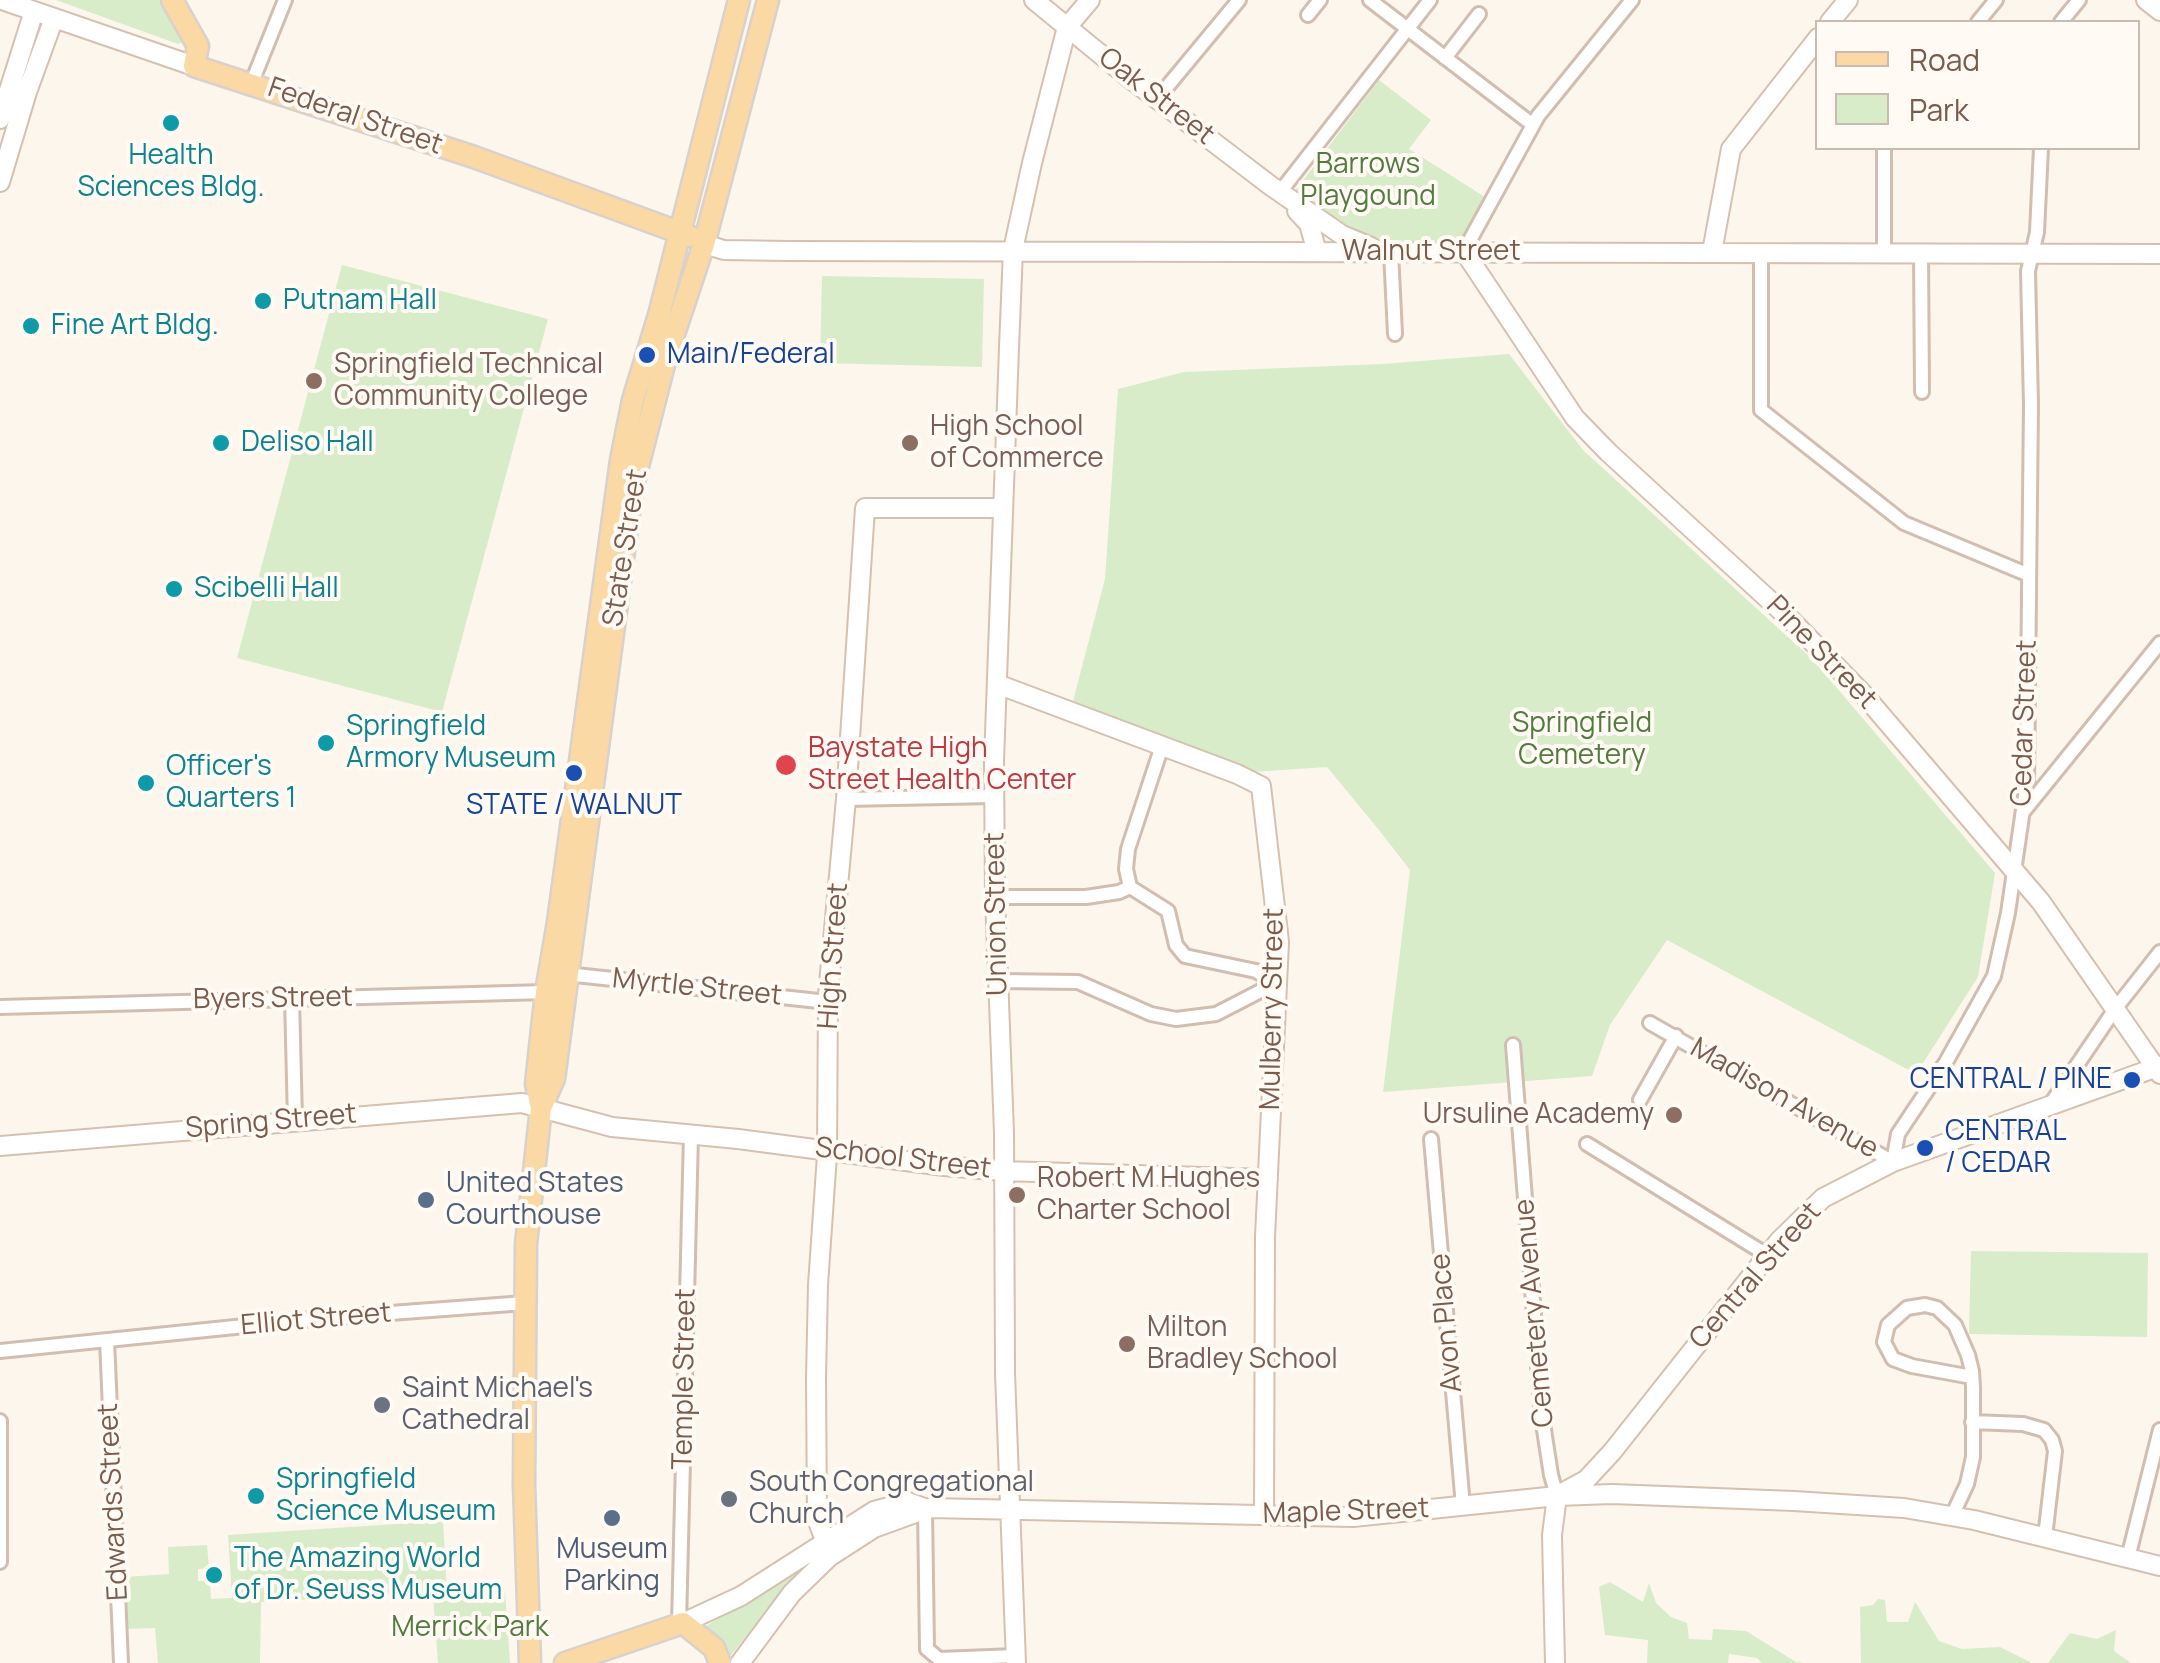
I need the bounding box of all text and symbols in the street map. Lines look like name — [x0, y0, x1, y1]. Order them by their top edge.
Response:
legend — [1815, 20, 2140, 150]
text: Road — [1909, 39, 1980, 80]
street label: Oak Street — [1091, 41, 1221, 153]
street label: Federal Street — [263, 71, 447, 163]
text: Park — [1909, 89, 1969, 130]
marker: Health Sciences Bldg. — [160, 112, 182, 134]
place label: Health Sciences Bldg. — [77, 139, 265, 205]
park label: Barrows Playgound — [1300, 148, 1436, 214]
street label: Walnut Street — [1341, 235, 1521, 269]
place label: Putnam Hall — [283, 284, 437, 318]
marker: Putnam Hall — [252, 290, 274, 312]
place label: Fine Art Bldg. — [51, 309, 219, 343]
marker: Fine Art Bldg. — [20, 315, 42, 337]
place label: Main/Federal — [667, 338, 835, 372]
marker: Main/Federal — [636, 344, 658, 366]
place label: Springfield Technical Community College — [334, 348, 603, 414]
marker: Springfield Technical Community College — [303, 370, 325, 392]
place label: High School of Commerce — [930, 410, 1104, 476]
place label: Deliso Hall — [241, 426, 374, 460]
marker: Deliso Hall — [210, 432, 232, 454]
marker: High School of Commerce — [899, 432, 921, 454]
street label: State Street — [597, 467, 655, 629]
place label: Scibelli Hall — [194, 572, 339, 606]
marker: Scibelli Hall — [163, 578, 185, 600]
street label: Pine Street — [1759, 589, 1883, 717]
street label: Cedar Street — [2005, 639, 2045, 807]
park label: Springfield Cemetery — [1512, 707, 1652, 773]
place label: Springfield Armory Museum — [346, 710, 556, 776]
marker: Springfield Armory Museum — [315, 732, 337, 754]
place label: Baystate High Street Health Center — [808, 732, 1076, 798]
place label: Officer's Quarters 1 — [166, 750, 296, 816]
marker: Baystate High Street Health Center — [773, 752, 799, 778]
marker: STATE / WALNUT — [563, 762, 585, 784]
marker: Officer's Quarters 1 — [135, 772, 157, 794]
place label: STATE / WALNUT — [466, 789, 682, 823]
street label: Union Street — [979, 832, 1015, 996]
street label: High Street — [812, 882, 856, 1030]
street label: Mulberry Street — [1254, 908, 1292, 1110]
street label: Myrtle Street — [611, 962, 783, 1014]
street label: Byers Street — [193, 981, 353, 1017]
street label: Madison Avenue — [1684, 1032, 1884, 1166]
place label: CENTRAL / PINE — [1910, 1063, 2112, 1097]
marker: CENTRAL / PINE — [2121, 1069, 2143, 1091]
street label: Spring Street — [184, 1098, 358, 1146]
place label: Ursuline Academy — [1423, 1098, 1654, 1132]
marker: Ursuline Academy — [1663, 1104, 1685, 1126]
place label: CENTRAL / CEDAR — [1945, 1115, 2067, 1181]
street label: School Street — [813, 1132, 993, 1186]
marker: CENTRAL / CEDAR — [1914, 1137, 1936, 1159]
place label: Robert M Hughes Charter School — [1037, 1162, 1260, 1228]
place label: United States Courthouse — [446, 1167, 624, 1233]
marker: Robert M Hughes Charter School — [1006, 1184, 1028, 1206]
marker: United States Courthouse — [415, 1189, 437, 1211]
street label: Central Street — [1683, 1196, 1829, 1356]
street label: Cemetery Avenue — [1508, 1197, 1562, 1429]
street label: Avon Place — [1424, 1252, 1470, 1394]
street label: Temple Street — [667, 1288, 703, 1470]
street label: Elliot Street — [239, 1297, 393, 1343]
place label: Milton Bradley School — [1147, 1311, 1338, 1377]
marker: Milton Bradley School — [1116, 1333, 1138, 1355]
place label: Saint Michael's Cathedral — [402, 1372, 593, 1438]
marker: Saint Michael's Cathedral — [371, 1394, 393, 1416]
street label: Edwards Street — [92, 1402, 136, 1602]
place label: Springfield Science Museum — [276, 1463, 496, 1529]
place label: South Congregational Church — [749, 1466, 1034, 1532]
marker: Springfield Science Museum — [245, 1485, 267, 1507]
marker: South Congregational Church — [718, 1488, 740, 1510]
street label: Maple Street — [1262, 1492, 1430, 1532]
marker: Museum Parking — [601, 1507, 623, 1529]
place label: Museum Parking — [556, 1533, 668, 1599]
place label: The Amazing World of Dr. Seuss Museum — [234, 1542, 502, 1608]
marker: The Amazing World of Dr. Seuss Museum — [203, 1564, 225, 1586]
park label: Merrick Park — [391, 1611, 549, 1645]

